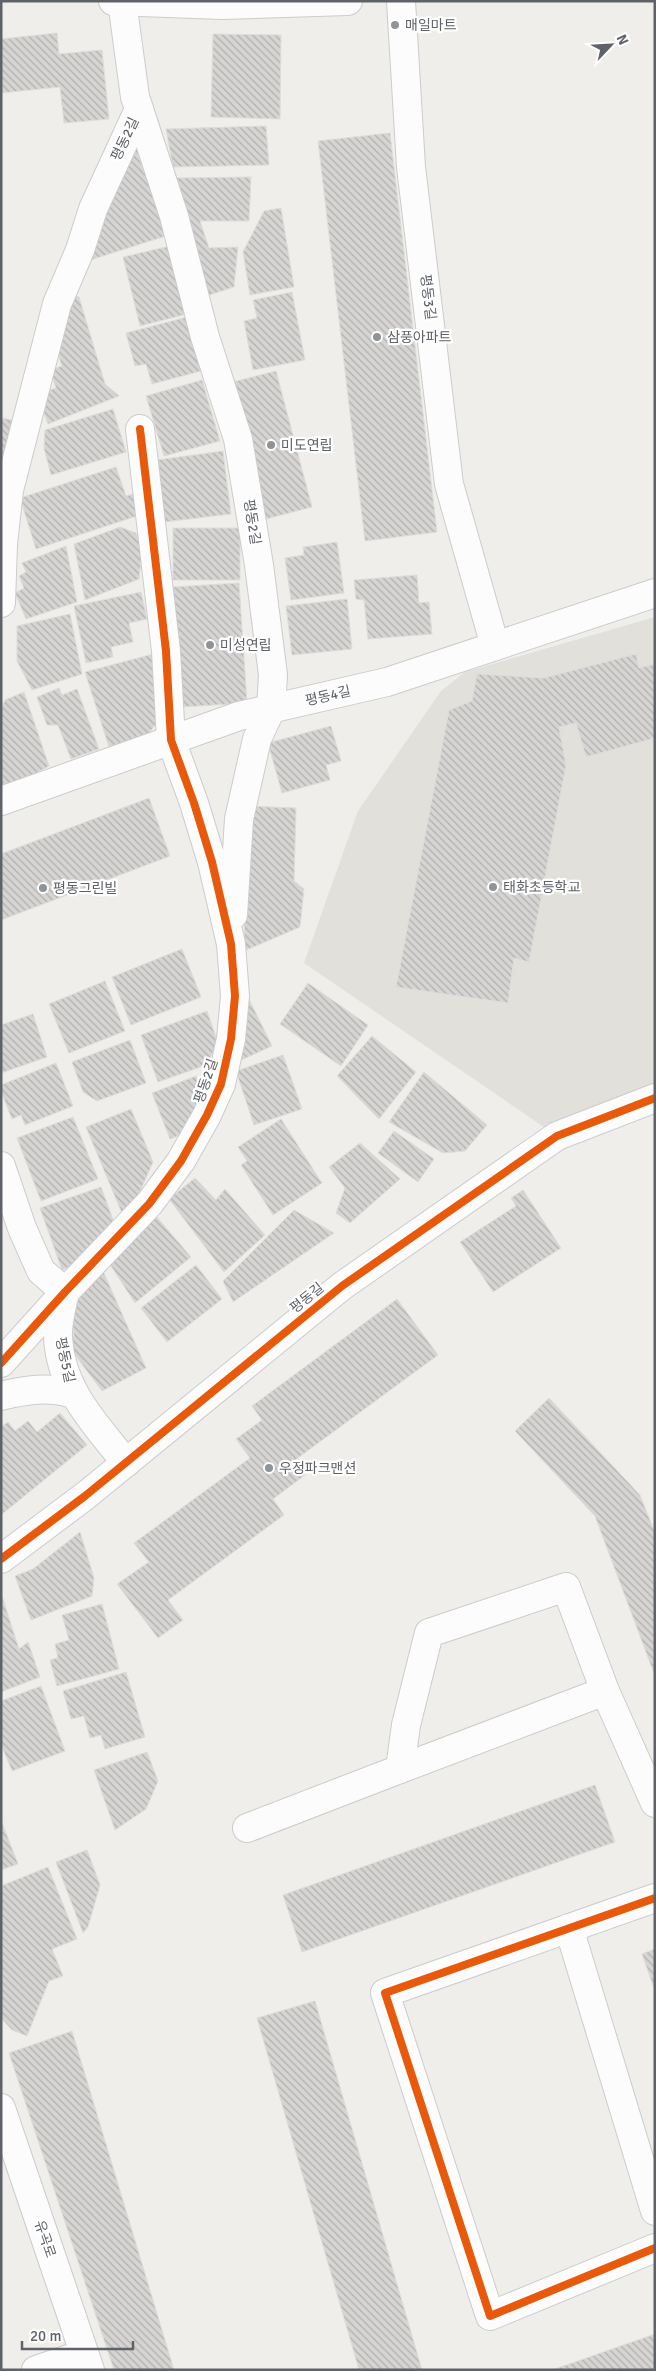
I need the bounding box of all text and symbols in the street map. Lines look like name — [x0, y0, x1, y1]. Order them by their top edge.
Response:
place label: 매일마트 — [405, 17, 457, 34]
marker: 매일마트 — [389, 19, 401, 31]
north arrow — [586, 20, 636, 70]
text: N — [613, 32, 632, 48]
street label: 평동2길 — [108, 114, 142, 164]
street label: 평동3길 — [417, 273, 439, 321]
place label: 삼풍아파트 — [387, 329, 452, 346]
marker: 삼풍아파트 — [371, 331, 383, 343]
place label: 미도연립 — [281, 437, 333, 454]
marker: 미도연립 — [265, 439, 277, 451]
street label: 평동2길 — [240, 498, 264, 546]
place label: 미성연립 — [220, 637, 272, 654]
marker: 미성연립 — [204, 639, 216, 651]
street label: 평동4길 — [304, 683, 352, 709]
place label: 태화초등학교 — [503, 879, 580, 896]
place label: 평동그린빌 — [53, 880, 117, 897]
marker: 태화초등학교 — [487, 881, 499, 893]
marker: 평동그린빌 — [37, 882, 49, 894]
street label: 평동2길 — [190, 1056, 222, 1106]
street label: 평동길 — [287, 1279, 327, 1317]
street label: 평동5길 — [52, 1336, 78, 1384]
place label: 우정파크맨션 — [279, 1460, 356, 1477]
marker: 우정파크맨션 — [263, 1462, 275, 1474]
street label: 유곡로 — [31, 2218, 59, 2260]
scale bar — [22, 2318, 134, 2350]
text: 20 m — [30, 2327, 61, 2345]

